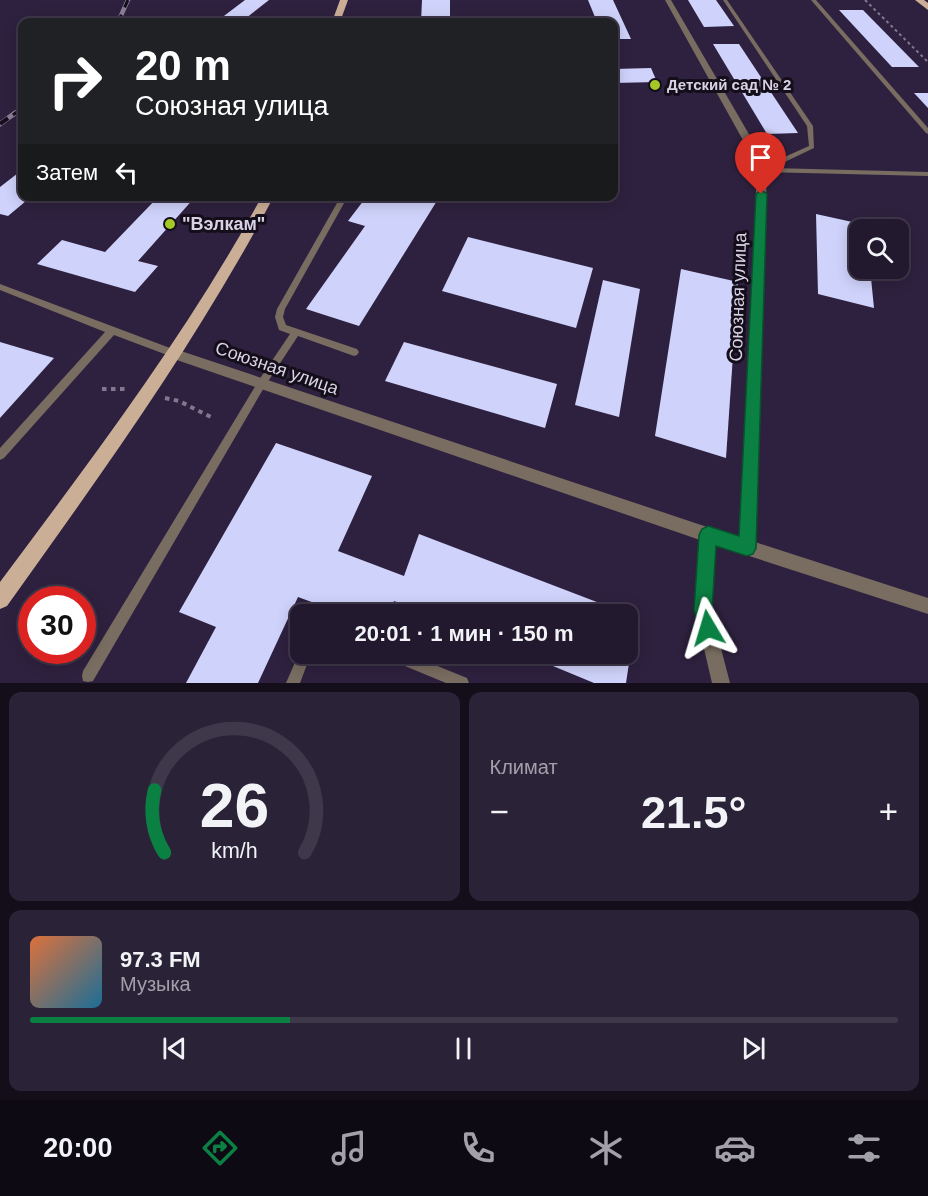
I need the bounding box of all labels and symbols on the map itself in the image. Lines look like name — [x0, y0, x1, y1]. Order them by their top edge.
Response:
place label: Детский сад № 2 — [667, 76, 791, 93]
marker: Детский сад № 2 — [648, 78, 662, 92]
pin — [735, 132, 786, 194]
place label: "Вэлкам" — [182, 214, 265, 234]
marker: "Вэлкам" — [163, 217, 177, 231]
street label: Союзная улица — [726, 231, 750, 362]
street label: Союзная улица — [213, 338, 342, 399]
speed limit sign: 30 — [18, 586, 96, 664]
position arrow — [676, 596, 740, 660]

